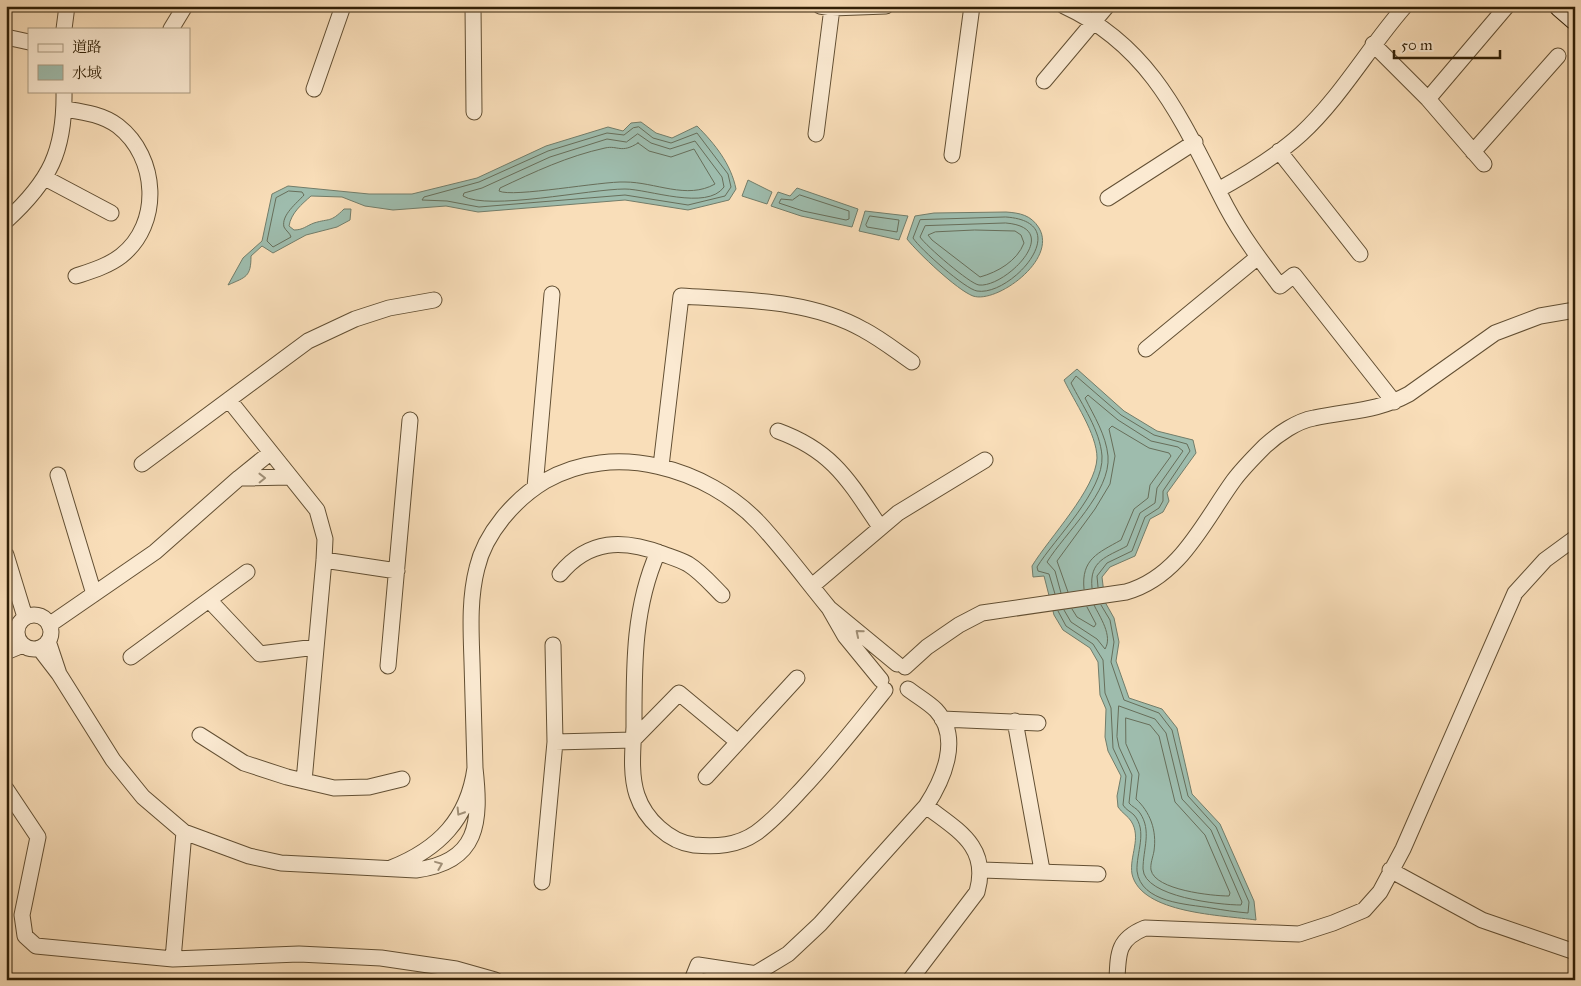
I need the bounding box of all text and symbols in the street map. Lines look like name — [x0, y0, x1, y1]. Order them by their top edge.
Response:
legend — [28, 28, 190, 92]
scale bar — [1394, 28, 1500, 60]
text: 50 m — [1401, 36, 1433, 54]
text: 道路 — [72, 38, 102, 56]
text: 水域 — [72, 64, 102, 82]
one-way arrow — [258, 472, 266, 483]
one-way arrow — [856, 630, 865, 638]
one-way arrow — [457, 807, 467, 816]
one-way arrow — [434, 861, 443, 871]

